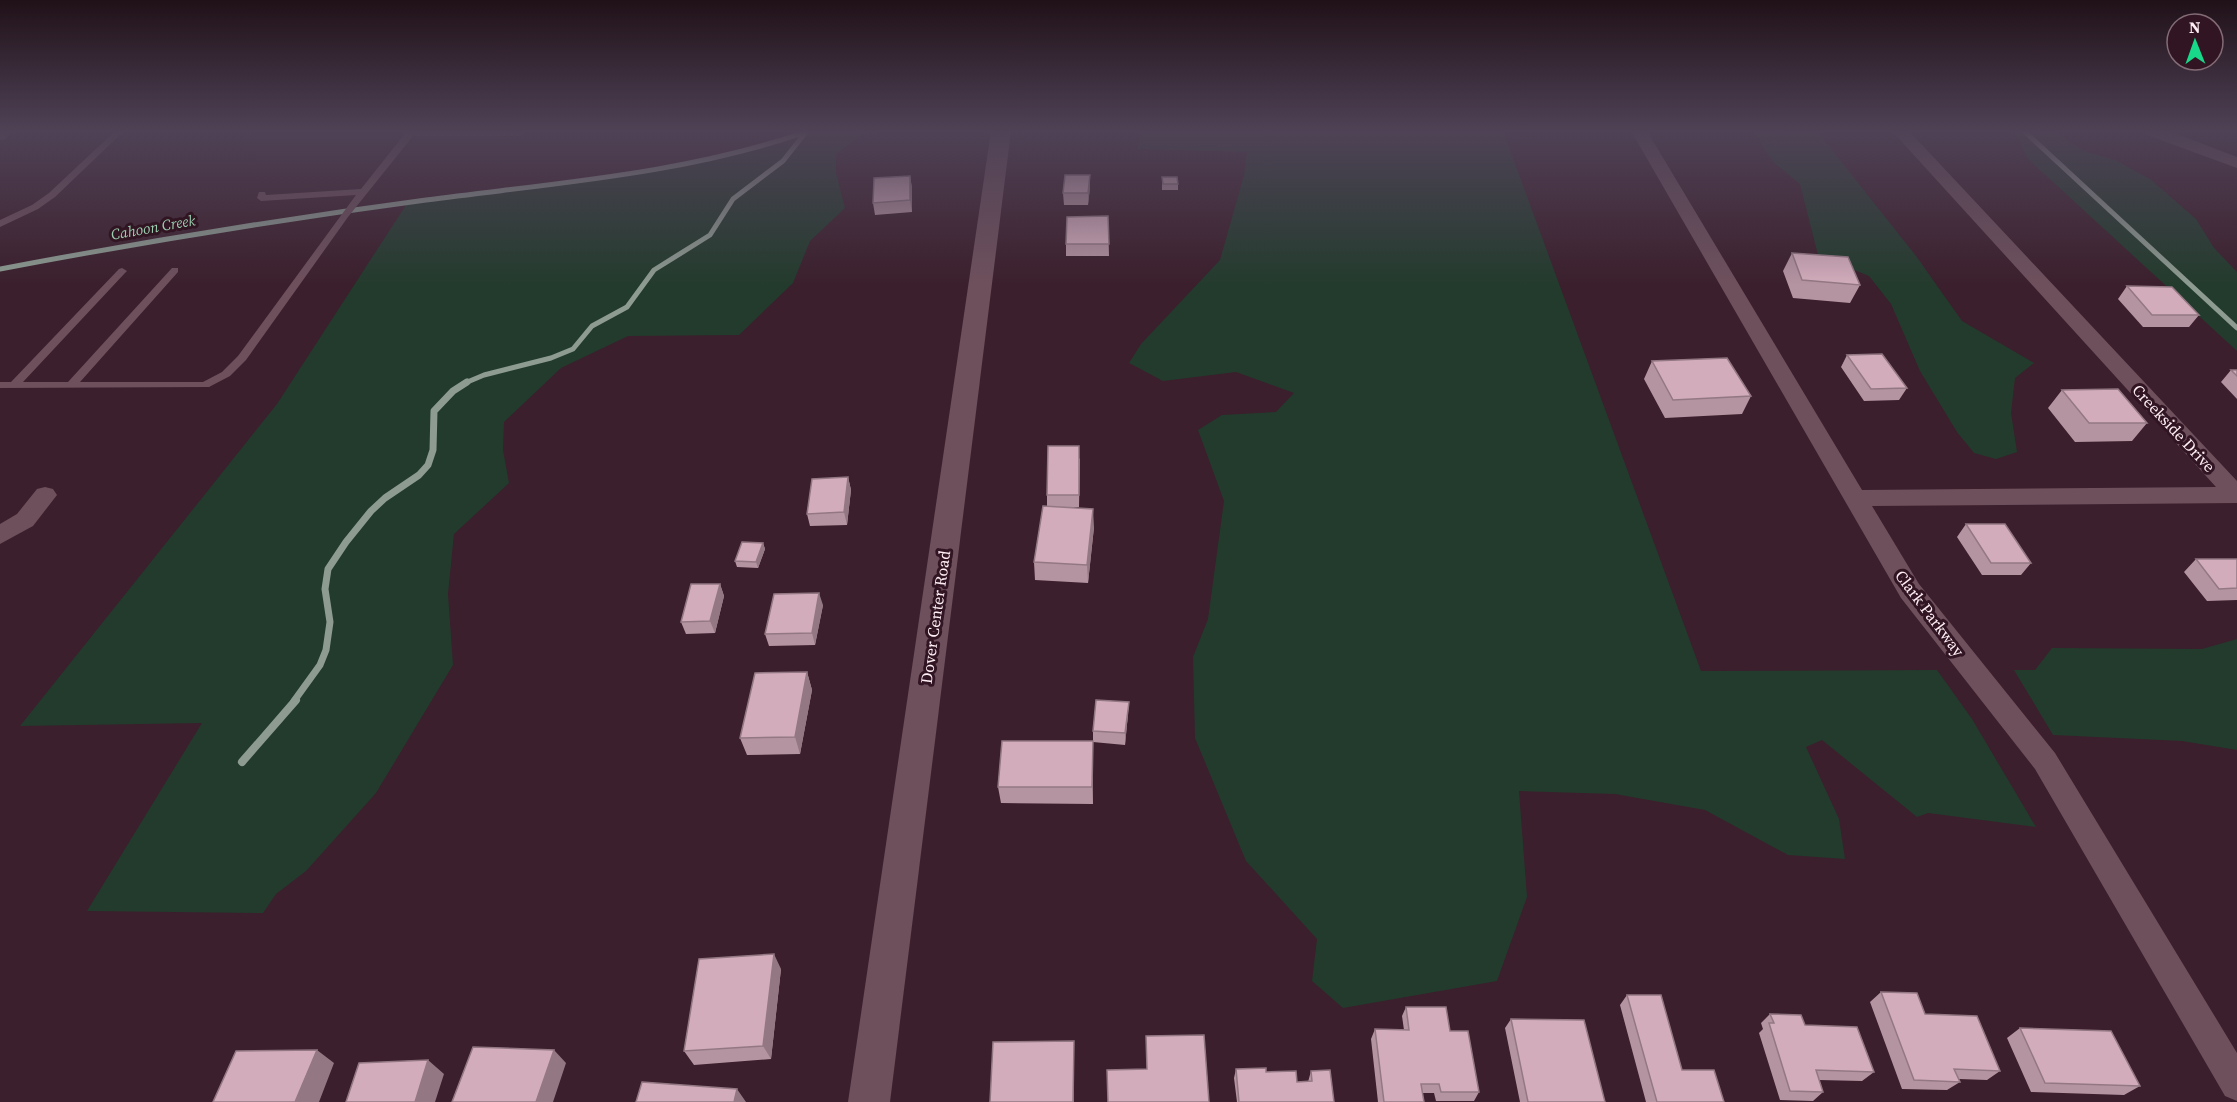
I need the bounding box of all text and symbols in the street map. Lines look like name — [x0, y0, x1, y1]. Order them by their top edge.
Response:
north arrow — [2165, 12, 2225, 72]
text: N — [2189, 16, 2201, 38]
water label: Cahoon Creek — [109, 209, 198, 245]
street label: Creekside Drive — [2128, 379, 2220, 477]
street label: Dover Center Road — [915, 549, 955, 685]
street label: Clark Parkway — [1890, 565, 1970, 661]

